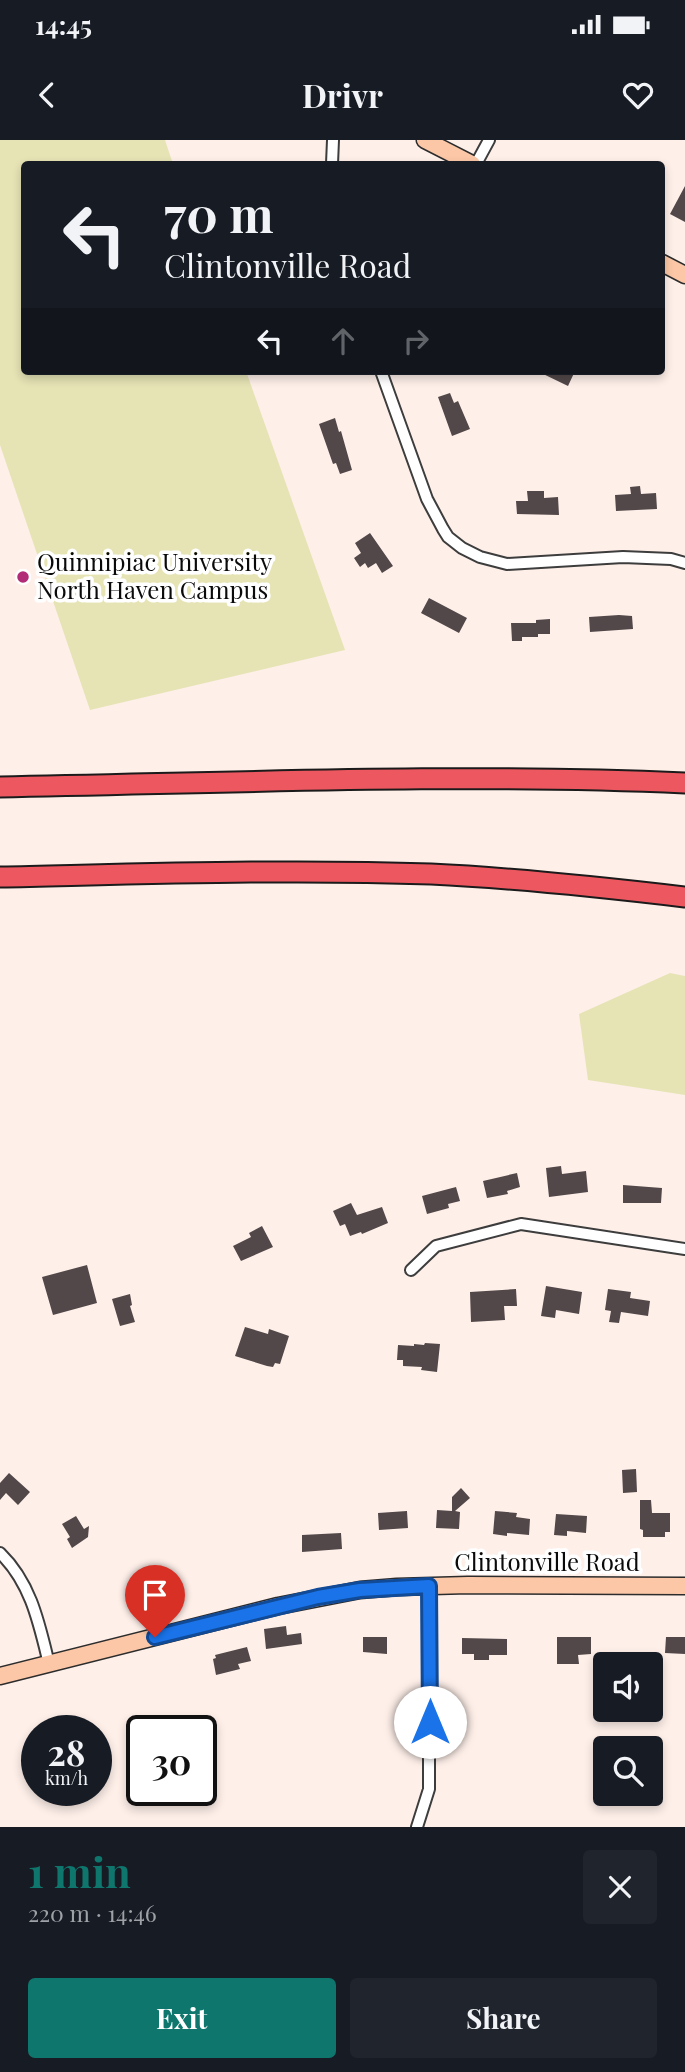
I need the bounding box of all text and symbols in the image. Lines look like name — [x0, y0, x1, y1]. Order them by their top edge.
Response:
text: 14:45 — [35, 7, 92, 42]
text: Drivr — [302, 73, 383, 116]
icon: back — [28, 76, 66, 114]
icon: heart — [619, 76, 657, 114]
text: 70 m — [164, 180, 274, 245]
icon: left — [49, 189, 140, 280]
text: Clintonville Road — [164, 243, 411, 286]
icon: left — [251, 322, 289, 360]
icon: ahead — [324, 322, 362, 360]
icon: right — [397, 322, 435, 360]
place label: Quinnipiac University North Haven Campus — [37, 545, 272, 605]
marker: Quinnipiac University North Haven Campus — [15, 569, 31, 585]
street label: Clintonville Road — [454, 1545, 640, 1577]
pin — [125, 1565, 185, 1637]
icon: arrive — [136, 1576, 174, 1614]
map controls — [593, 1652, 663, 1806]
button: sound — [593, 1652, 663, 1722]
position arrow — [393, 1685, 467, 1759]
speed limit sign: 30 — [126, 1715, 217, 1806]
text: 28 — [48, 1728, 85, 1775]
button: search — [593, 1736, 663, 1806]
text: km/h — [45, 1766, 88, 1790]
text: 1 min — [28, 1843, 131, 1899]
button: close — [583, 1850, 657, 1924]
text: 220 m · 14:46 — [28, 1897, 157, 1928]
button: Exit — [28, 1978, 336, 2058]
button: Share — [350, 1978, 657, 2058]

